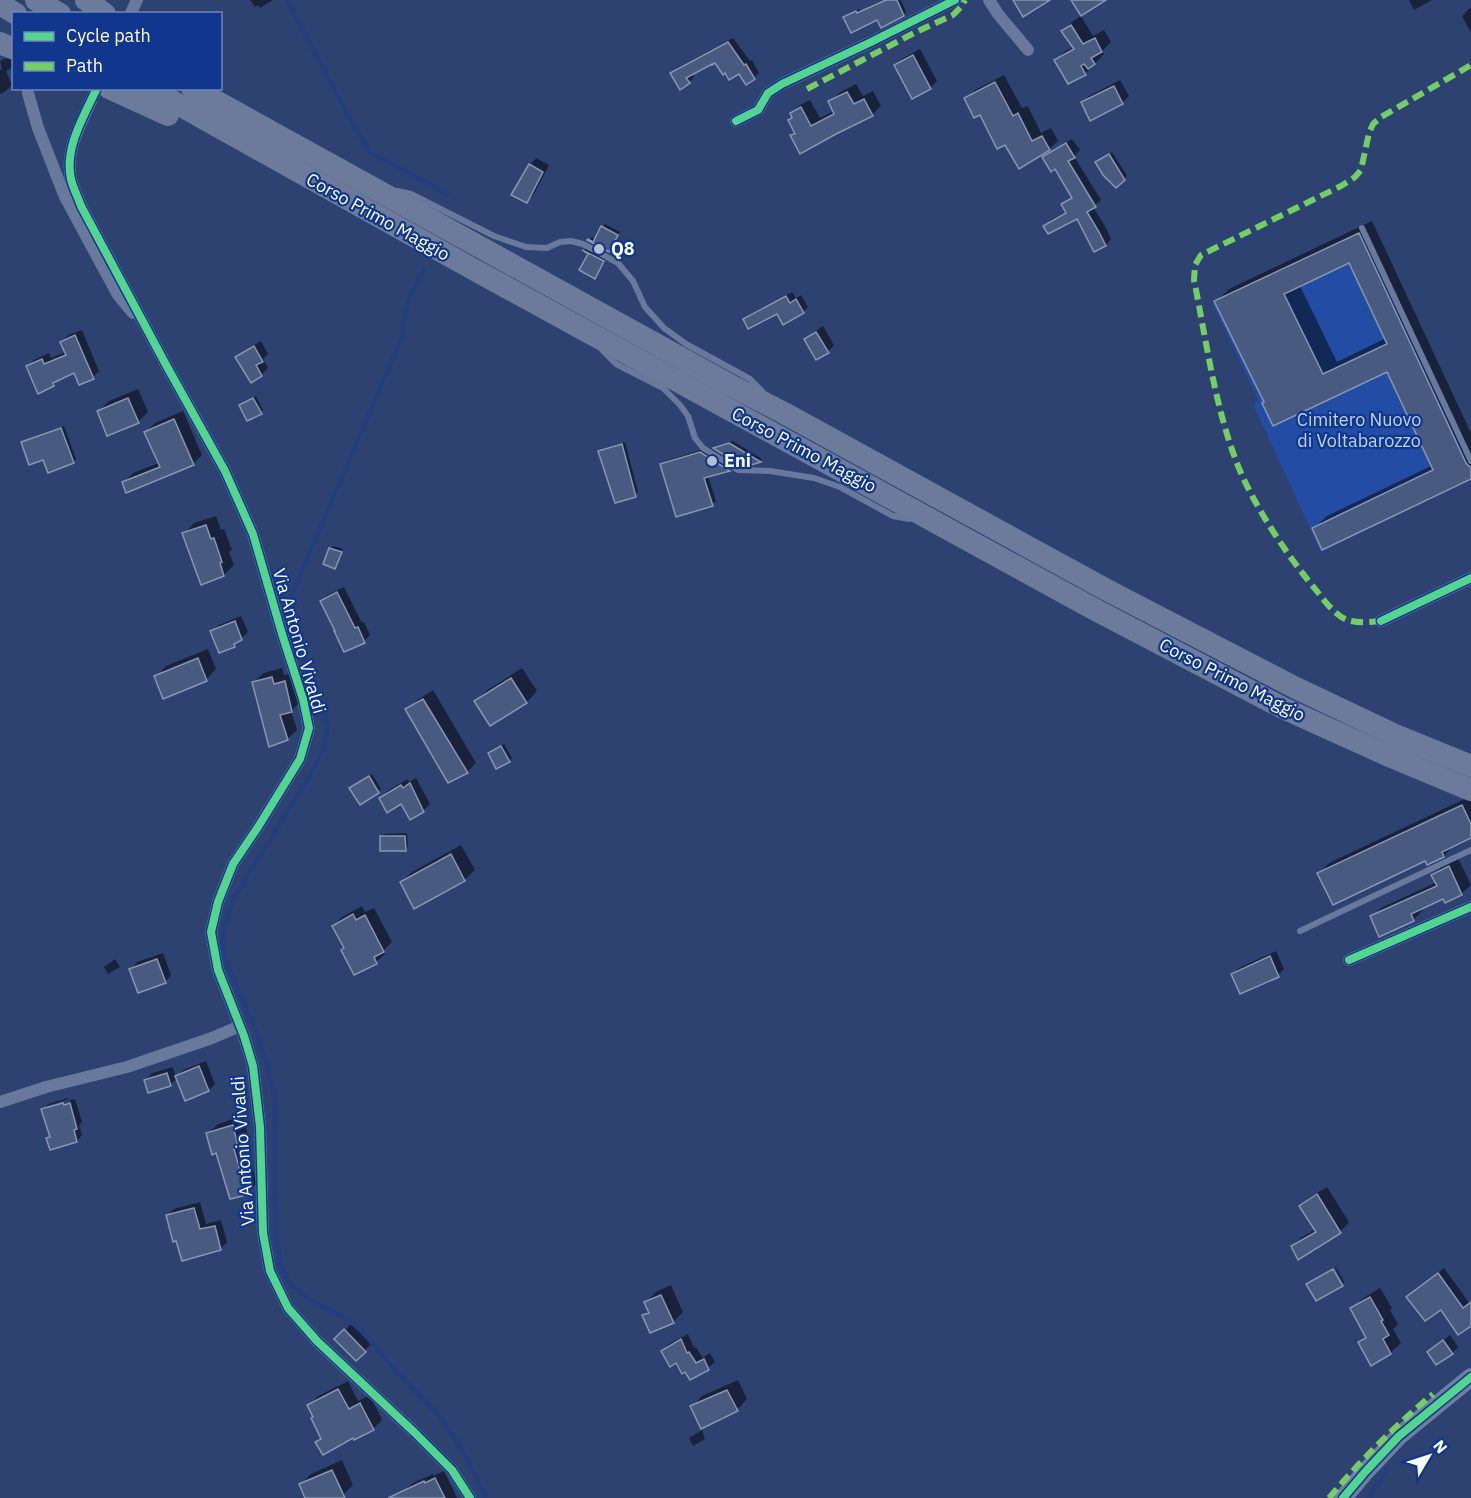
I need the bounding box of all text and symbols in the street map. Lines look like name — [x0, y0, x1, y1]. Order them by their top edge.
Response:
legend — [12, 12, 222, 90]
text: Cycle path — [66, 24, 151, 47]
text: Path — [66, 54, 103, 77]
street label: Corso Primo Maggio — [302, 168, 454, 266]
place label: Q8 — [611, 237, 635, 260]
marker: Q8 — [592, 242, 606, 256]
street label: Corso Primo Maggio — [728, 402, 881, 497]
park label: Cimitero Nuovo di Voltabarozzo — [1297, 408, 1421, 452]
place label: Eni — [724, 449, 751, 472]
marker: Eni — [705, 454, 719, 468]
street label: Via Antonio Vivaldi — [268, 566, 331, 716]
street label: Corso Primo Maggio — [1155, 633, 1309, 726]
street label: Via Antonio Vivaldi — [226, 1075, 259, 1227]
north arrow — [1399, 1426, 1459, 1486]
text: N — [1429, 1436, 1452, 1457]

